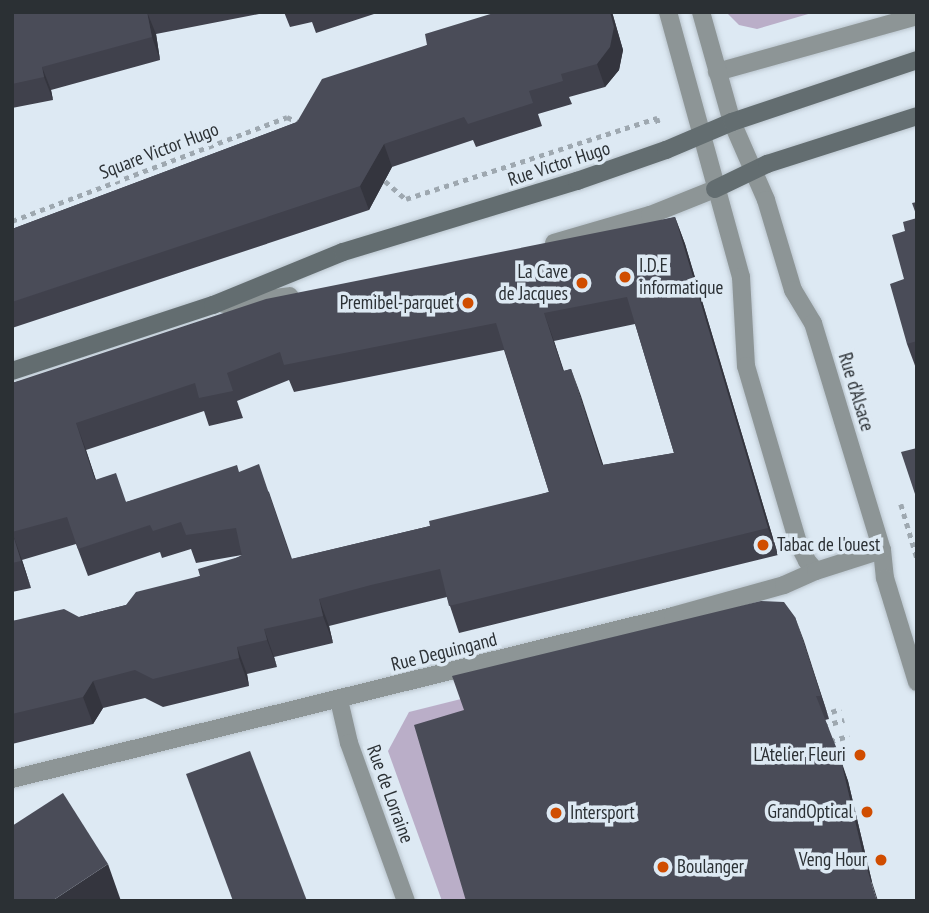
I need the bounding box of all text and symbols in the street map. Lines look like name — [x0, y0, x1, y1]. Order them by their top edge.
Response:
street label: Square Victor Hugo — [96, 118, 222, 184]
street label: Rue Victor Hugo — [505, 137, 613, 191]
place label: I.D.E informatique — [639, 255, 723, 299]
place label: La Cave de Jacques — [499, 261, 568, 305]
marker: I.D.E informatique — [617, 269, 633, 285]
marker: La Cave de Jacques — [574, 275, 590, 291]
place label: Premibel-parquet — [340, 292, 454, 314]
marker: Premibel-parquet — [460, 295, 476, 311]
street label: Rue d'Alsace — [833, 350, 879, 434]
place label: Tabac de l'ouest — [777, 534, 880, 556]
marker: Tabac de l'ouest — [755, 537, 771, 553]
street label: Rue Deguingand — [389, 628, 499, 676]
street label: Rue de Lorraine — [362, 742, 418, 846]
place label: L'Atelier Fleuri — [754, 744, 846, 766]
marker: L'Atelier Fleuri — [852, 747, 868, 763]
place label: GrandOptical — [767, 801, 853, 823]
place label: Intersport — [570, 802, 635, 824]
marker: GrandOptical — [859, 804, 875, 820]
marker: Intersport — [548, 805, 564, 821]
place label: Veng Hour — [799, 849, 867, 871]
marker: Veng Hour — [873, 852, 889, 868]
place label: Boulanger — [677, 856, 744, 878]
marker: Boulanger — [655, 859, 671, 875]

